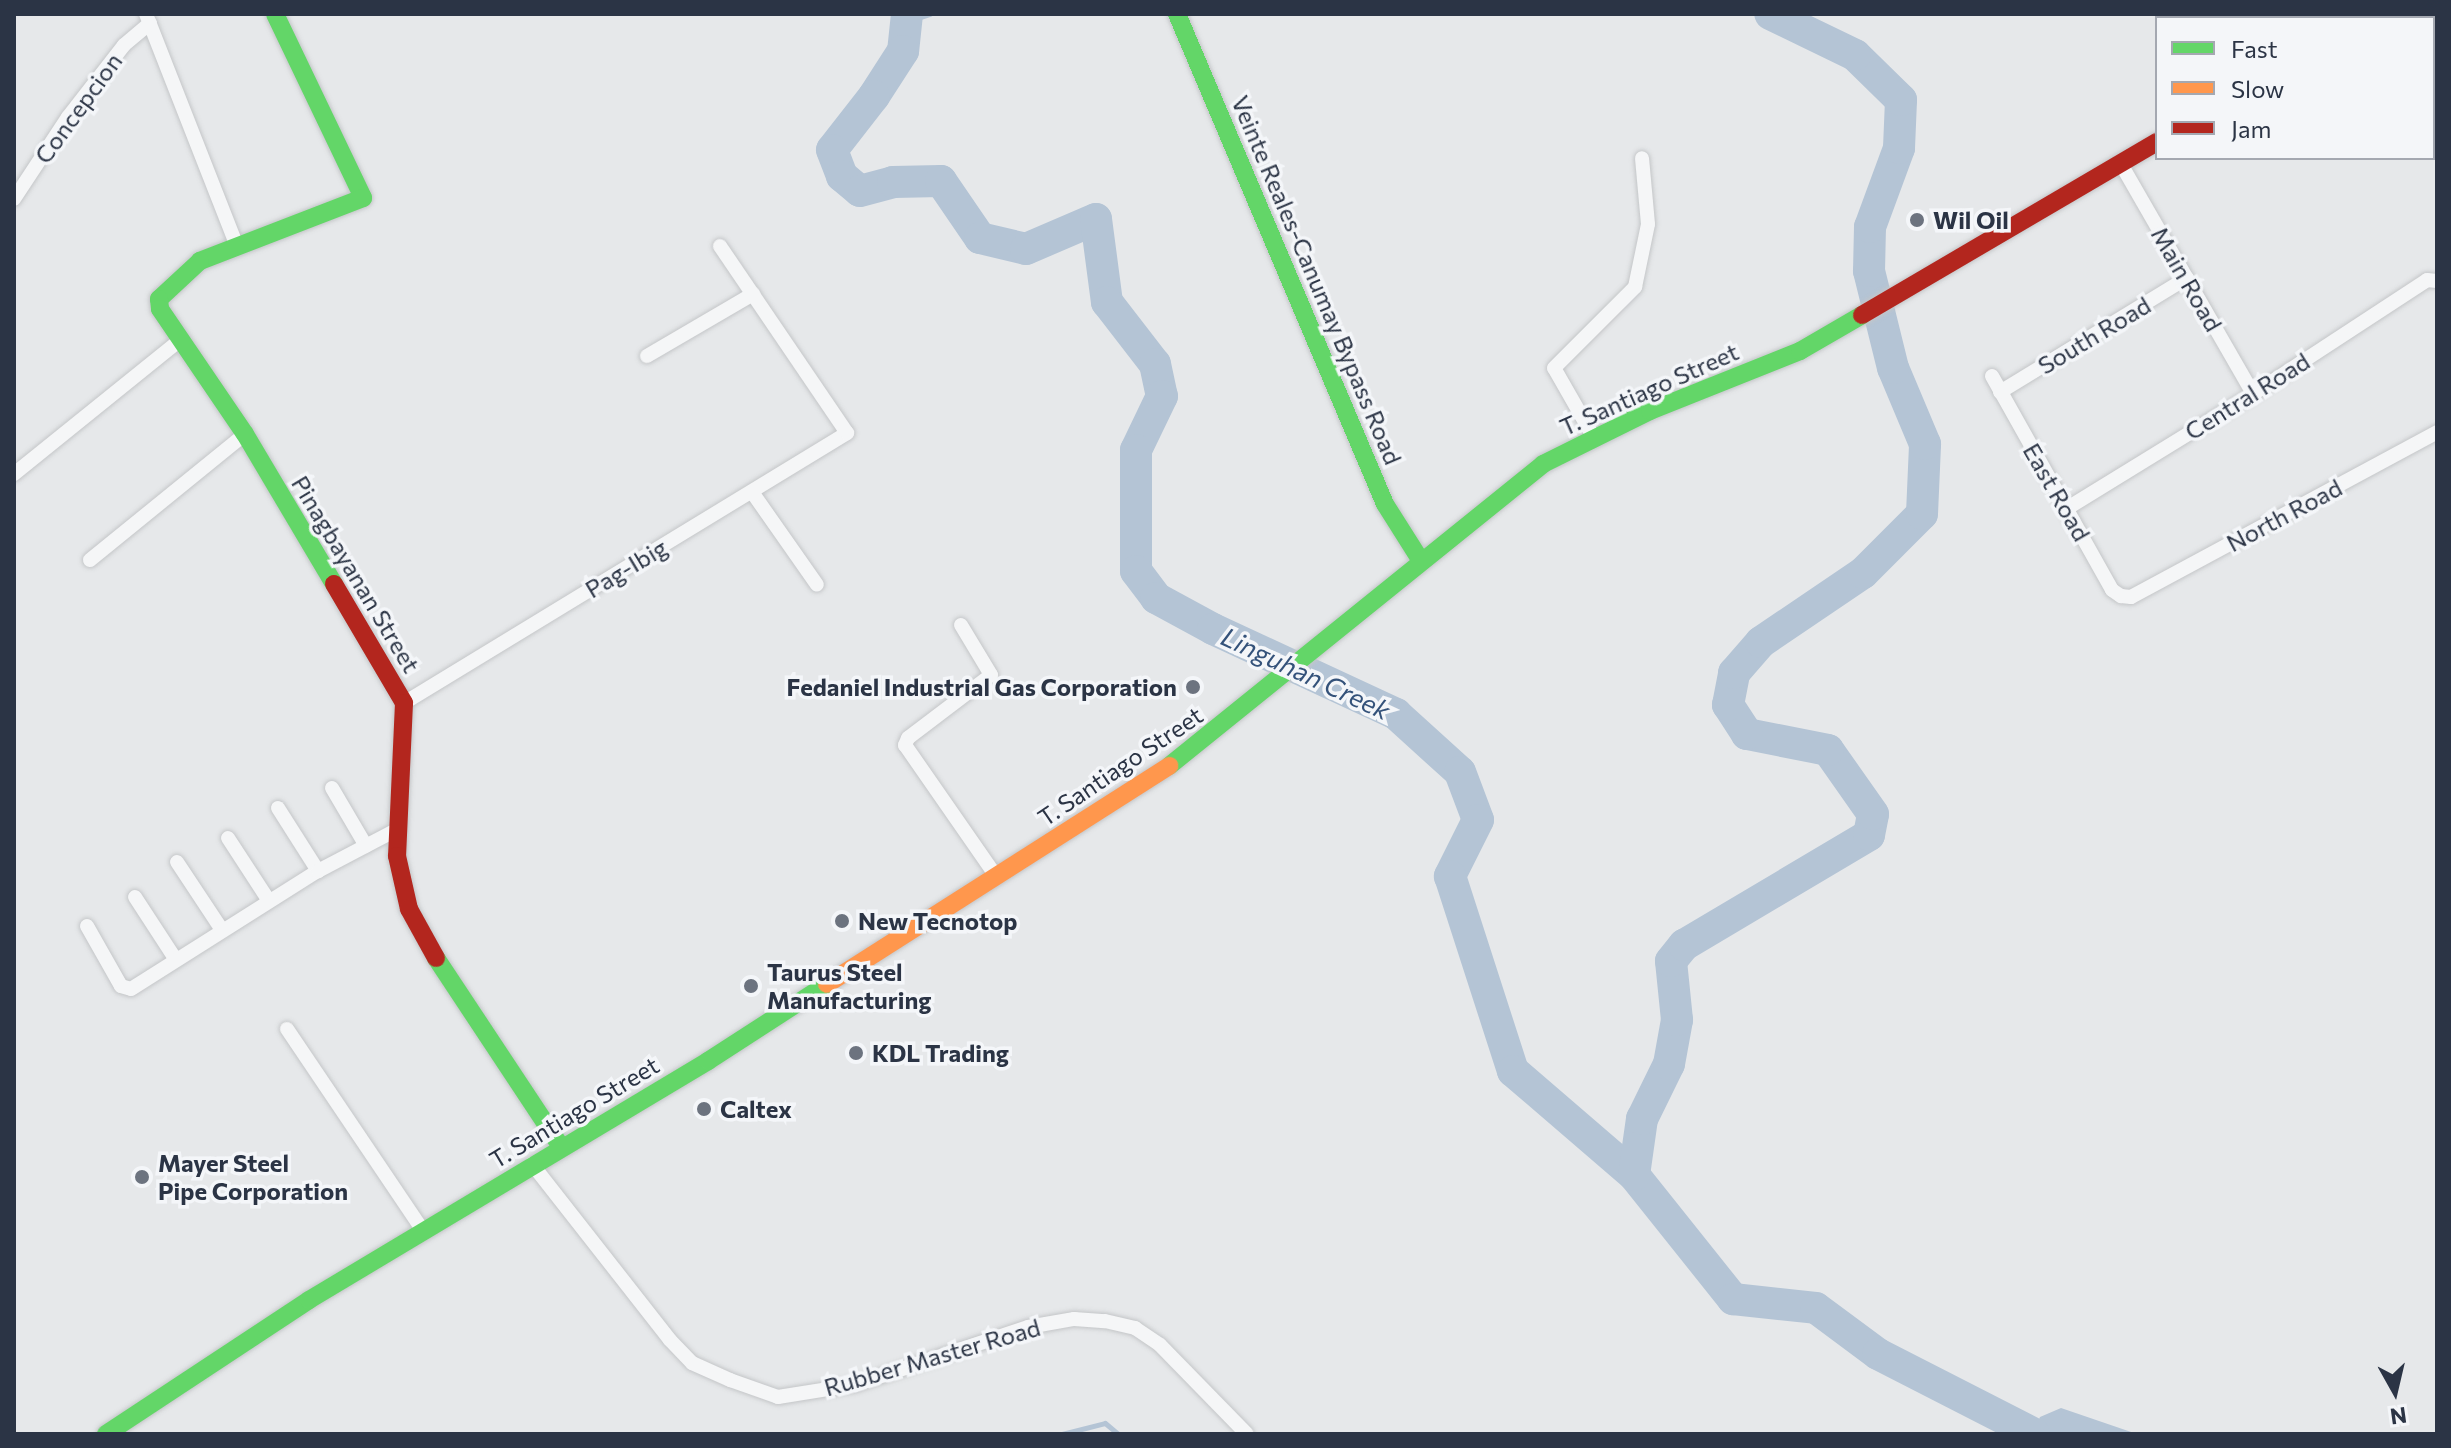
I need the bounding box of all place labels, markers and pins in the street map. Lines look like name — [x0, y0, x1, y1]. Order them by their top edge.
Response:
place label: Wil Oil — [1933, 206, 2009, 234]
marker: Wil Oil — [1908, 211, 1926, 229]
place label: Fedaniel Industrial Gas Corporation — [787, 673, 1177, 701]
marker: Fedaniel Industrial Gas Corporation — [1184, 678, 1202, 696]
place label: New Tecnotop — [858, 907, 1017, 935]
marker: New Tecnotop — [833, 912, 851, 930]
place label: Taurus Steel Manufacturing — [767, 958, 931, 1014]
marker: Taurus Steel Manufacturing — [742, 977, 760, 995]
place label: KDL Trading — [872, 1039, 1009, 1067]
marker: KDL Trading — [847, 1044, 865, 1062]
place label: Caltex — [720, 1095, 792, 1123]
marker: Caltex — [695, 1100, 713, 1118]
place label: Mayer Steel Pipe Corporation — [158, 1149, 348, 1205]
marker: Mayer Steel Pipe Corporation — [133, 1168, 151, 1186]

